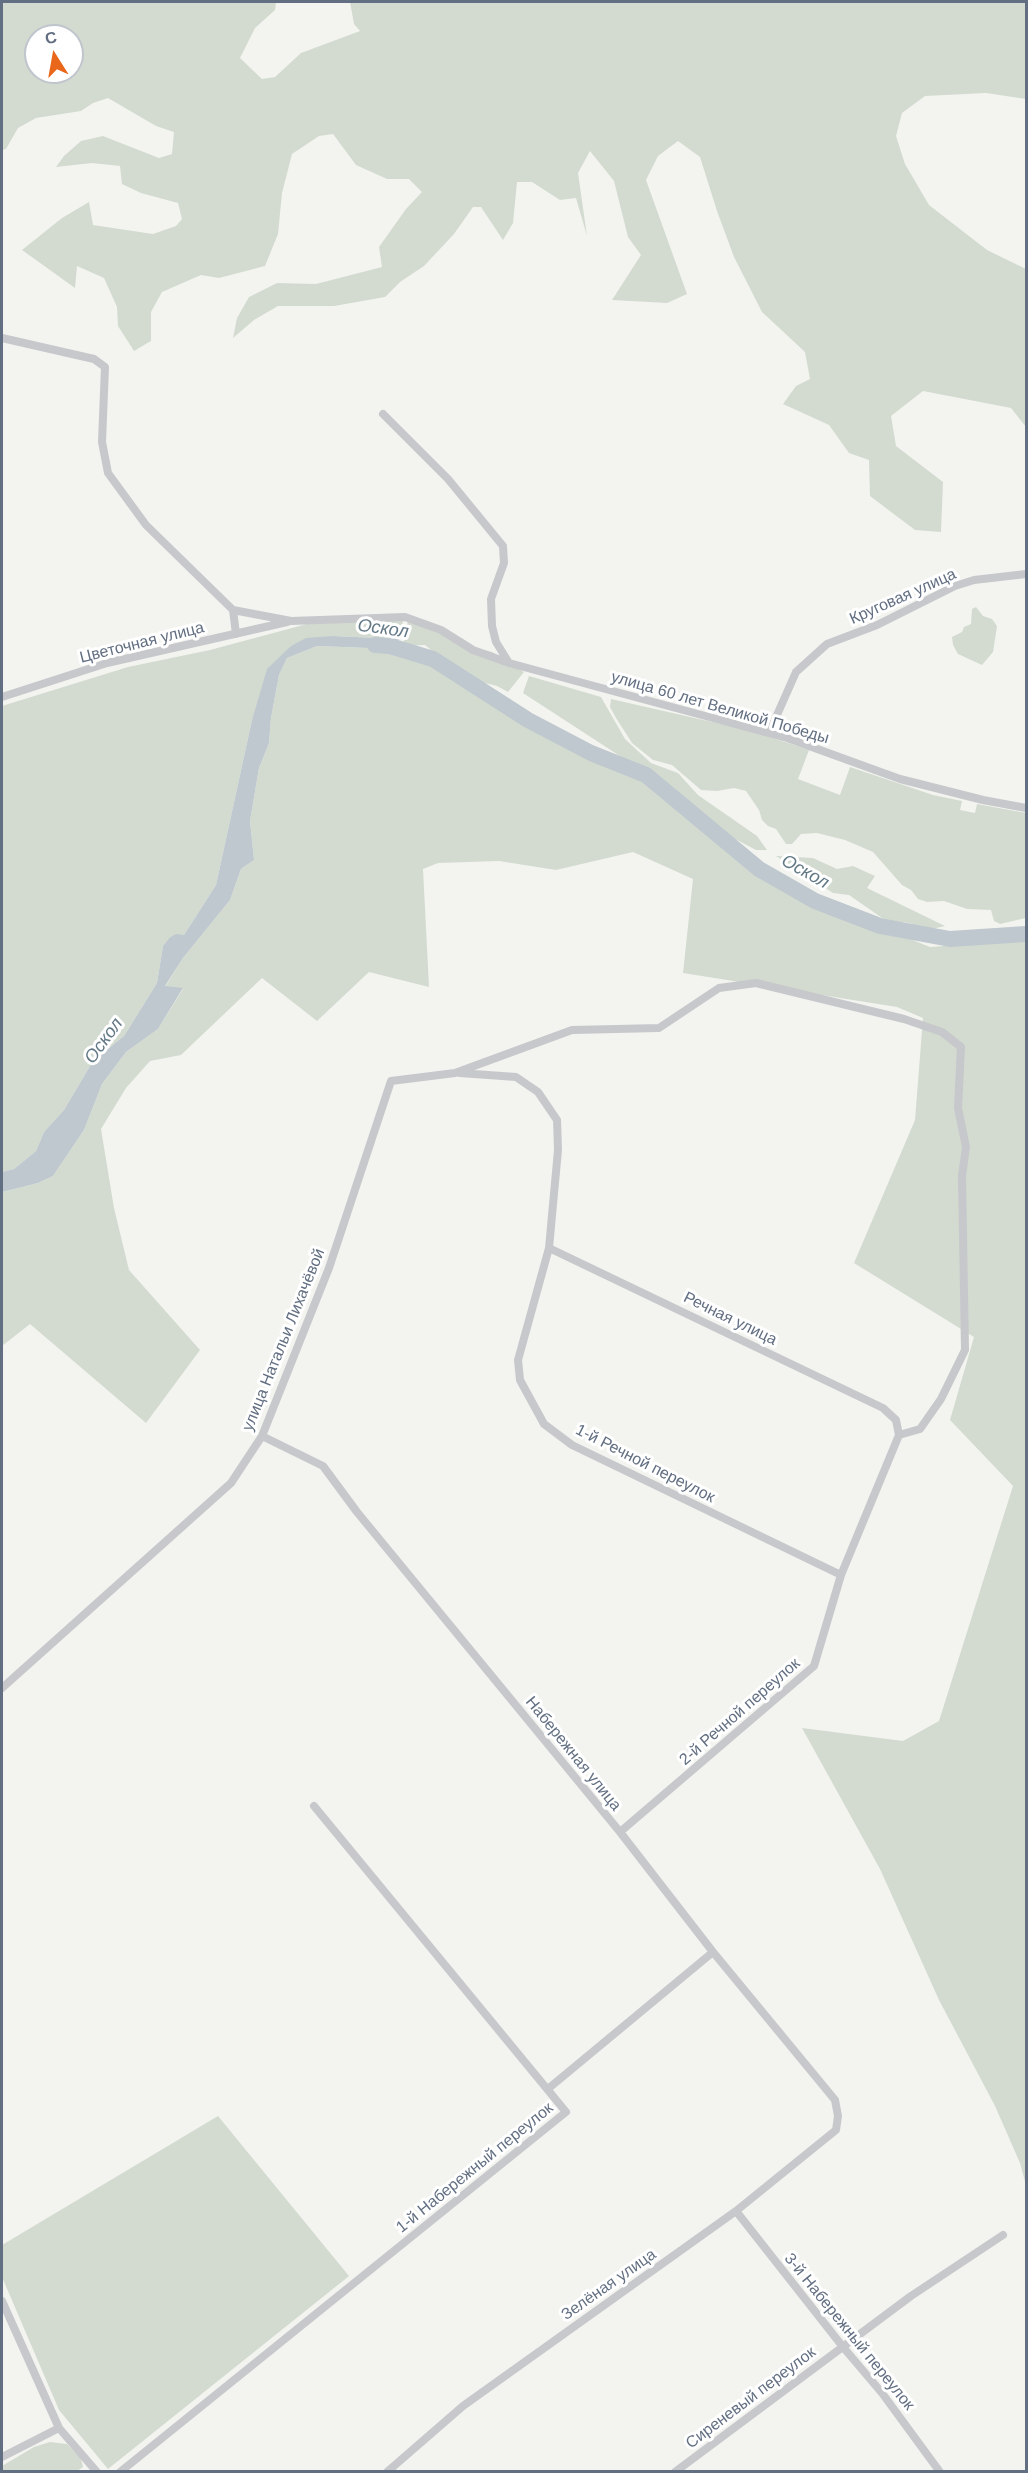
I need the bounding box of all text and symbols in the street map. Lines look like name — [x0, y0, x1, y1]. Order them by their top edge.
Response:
north arrow — [24, 24, 84, 84]
text: С — [44, 28, 58, 47]
street label: Круговая улица — [847, 565, 959, 629]
water label: Оскол — [356, 615, 410, 643]
street label: Цветочная улица — [78, 618, 206, 668]
street label: улица 60 лет Великой Победы — [609, 668, 831, 748]
water label: Оскол — [777, 850, 833, 894]
water label: Оскол — [80, 1014, 128, 1068]
street label: улица Натальи Лихачёвой — [239, 1246, 329, 1434]
street label: Речная улица — [680, 1288, 780, 1350]
street label: 1-й Речной переулок — [572, 1421, 718, 1507]
street label: 2-й Речной переулок — [676, 1654, 804, 1770]
street label: Набережная улица — [521, 1693, 625, 1815]
street label: 1-й Набережный переулок — [393, 2099, 557, 2237]
street label: Зелёная улица — [558, 2245, 660, 2325]
street label: 3-й Набережный переулок — [780, 2250, 918, 2414]
street label: Сиреневый переулок — [682, 2343, 820, 2453]

